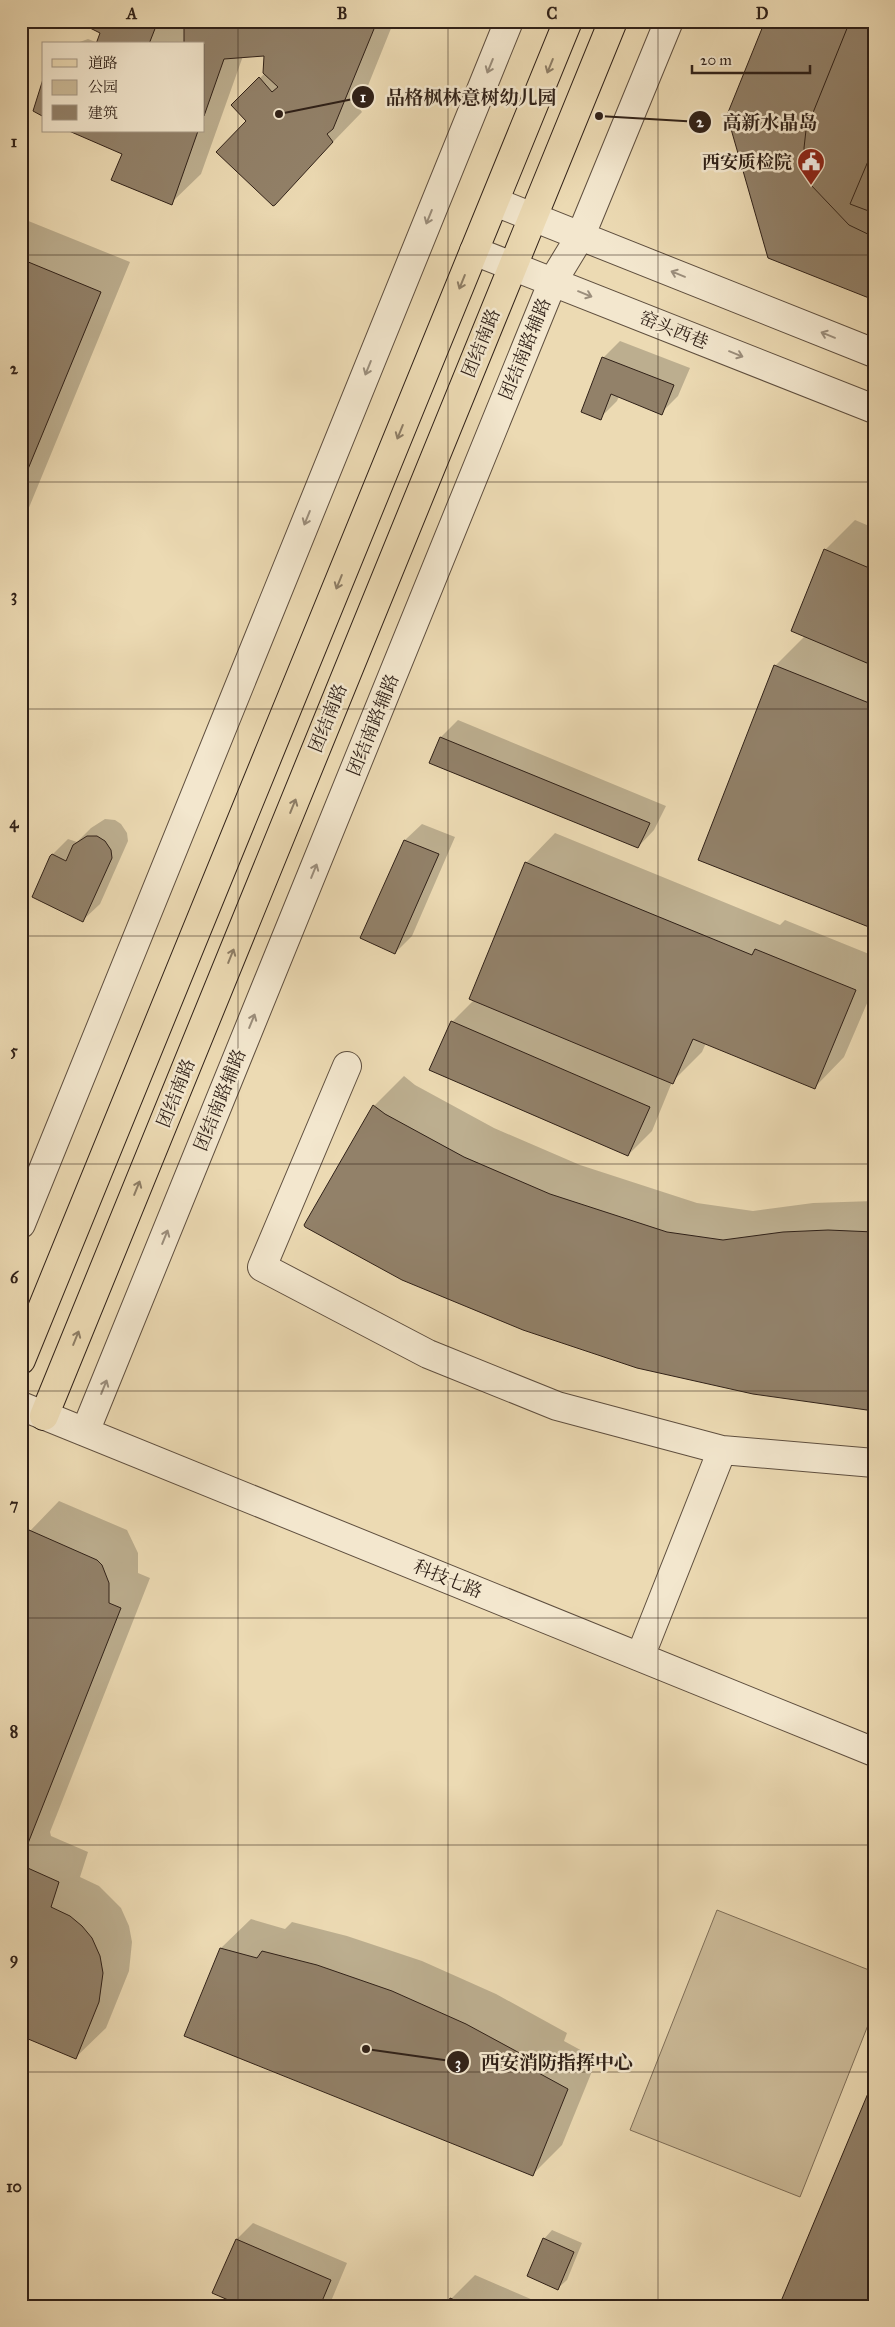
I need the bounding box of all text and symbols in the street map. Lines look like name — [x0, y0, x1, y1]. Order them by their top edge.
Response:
text: A — [126, 4, 138, 23]
text: B — [337, 4, 347, 23]
text: C — [547, 4, 558, 23]
text: D — [756, 4, 769, 23]
legend — [42, 42, 205, 132]
scale bar — [692, 42, 810, 74]
text: 20 m — [700, 51, 732, 69]
text: 道路 — [88, 54, 118, 72]
one-way arrow — [485, 59, 494, 74]
one-way arrow — [544, 59, 553, 74]
text: 公园 — [88, 78, 118, 96]
callout: 品格枫林意树幼儿园 — [350, 80, 566, 114]
text: 品格枫林意树幼儿园 — [385, 86, 557, 109]
text: 1 — [360, 88, 366, 106]
text: 建筑 — [88, 104, 118, 122]
callout: 高新水晶岛 — [688, 105, 828, 139]
text: 高新水晶岛 — [722, 111, 818, 134]
text: 2 — [696, 113, 704, 131]
text: 1 — [11, 132, 18, 151]
public building icon: 西安质检院 — [796, 147, 826, 186]
place label: 西安质检院 — [702, 151, 792, 173]
one-way arrow — [424, 209, 434, 224]
one-way arrow — [670, 269, 685, 278]
one-way arrow — [457, 274, 466, 289]
one-way arrow — [577, 290, 592, 299]
street label: 团结南路辅路 — [495, 295, 555, 403]
street label: 团结南路 — [457, 306, 505, 380]
street label: 窑头西巷 — [637, 306, 711, 354]
one-way arrow — [821, 329, 836, 338]
one-way arrow — [728, 350, 743, 359]
text: 2 — [10, 359, 19, 378]
one-way arrow — [363, 360, 373, 375]
one-way arrow — [395, 424, 405, 439]
one-way arrow — [302, 510, 311, 525]
one-way arrow — [333, 575, 342, 590]
text: 3 — [11, 586, 17, 606]
street label: 团结南路辅路 — [343, 671, 403, 779]
street label: 团结南路 — [304, 681, 352, 755]
one-way arrow — [289, 798, 298, 813]
text: 4 — [10, 813, 20, 833]
one-way arrow — [310, 863, 319, 878]
one-way arrow — [227, 949, 237, 964]
one-way arrow — [248, 1014, 258, 1029]
text: 5 — [10, 1041, 18, 1060]
street label: 团结南路辅路 — [190, 1046, 250, 1154]
street label: 团结南路 — [152, 1056, 200, 1130]
one-way arrow — [133, 1180, 142, 1196]
one-way arrow — [161, 1229, 170, 1245]
text: 6 — [10, 1268, 19, 1287]
one-way arrow — [72, 1331, 81, 1346]
one-way arrow — [99, 1380, 109, 1395]
text: 7 — [10, 1495, 19, 1514]
street label: 科技七路 — [411, 1555, 485, 1603]
text: 8 — [10, 1722, 18, 1741]
text: 9 — [10, 1949, 18, 1969]
callout: 西安消防指挥中心 — [446, 2045, 643, 2079]
text: 西安消防指挥中心 — [481, 2051, 633, 2074]
text: 3 — [455, 2054, 461, 2073]
text: 10 — [6, 2177, 22, 2196]

